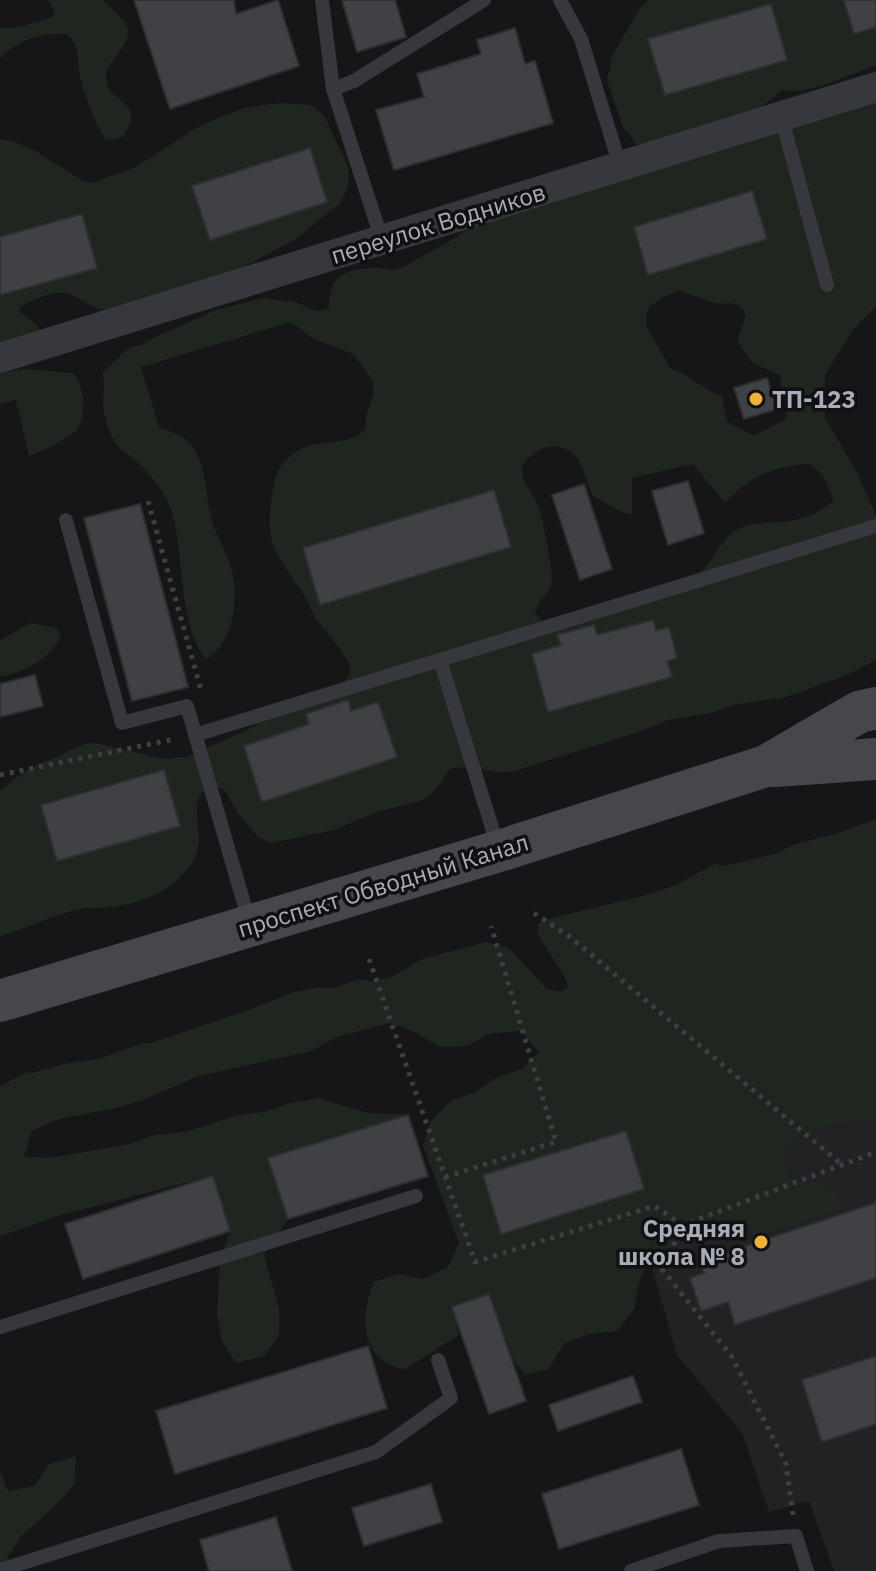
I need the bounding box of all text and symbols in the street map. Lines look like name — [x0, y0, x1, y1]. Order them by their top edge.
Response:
street label: переулок Водников — [327, 175, 549, 271]
place label: ТП-123 — [772, 383, 856, 415]
marker: ТП-123 — [747, 390, 765, 408]
street label: проспект Обводный Канал — [234, 825, 532, 945]
place label: Средняя школа № 8 — [618, 1212, 745, 1272]
marker: Средняя школа № 8 — [752, 1233, 770, 1251]

